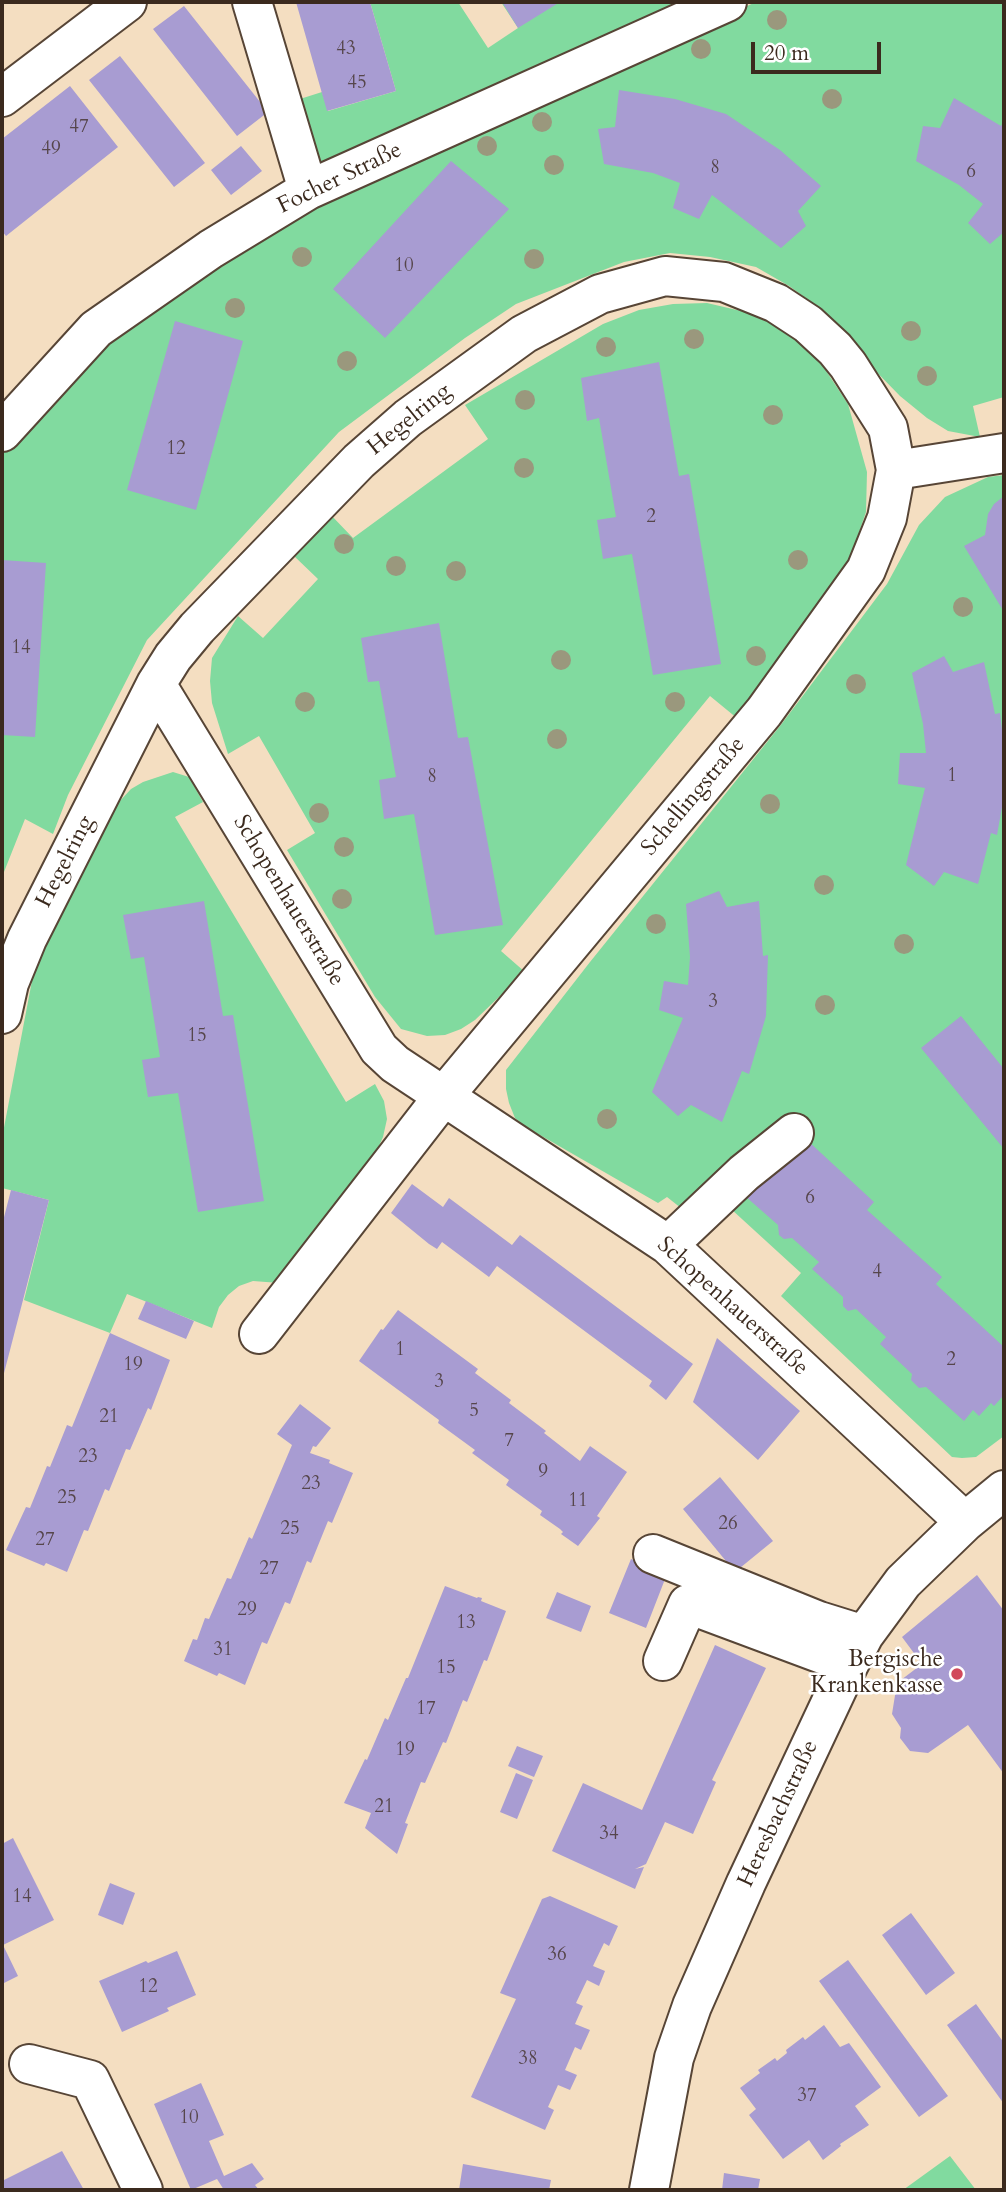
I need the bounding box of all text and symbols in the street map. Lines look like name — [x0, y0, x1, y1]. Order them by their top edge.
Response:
scale bar — [754, 28, 884, 72]
house number: 43 — [336, 39, 356, 61]
text: 20 m — [764, 39, 809, 68]
house number: 45 — [347, 73, 367, 95]
house number: 47 — [69, 117, 89, 139]
street label: Focher Straße — [273, 137, 407, 221]
house number: 49 — [41, 139, 61, 161]
house number: 8 — [710, 158, 720, 180]
house number: 6 — [966, 162, 976, 184]
house number: 10 — [394, 256, 414, 278]
street label: Hegelring — [363, 378, 457, 462]
house number: 12 — [166, 439, 186, 461]
house number: 2 — [646, 507, 656, 529]
house number: 14 — [11, 638, 31, 660]
street label: Schellingstraße — [636, 732, 752, 862]
house number: 1 — [947, 766, 957, 788]
house number: 8 — [427, 767, 437, 789]
street label: Hegelring — [31, 811, 101, 913]
street label: Schopenhauerstraße — [226, 811, 350, 991]
house number: 3 — [708, 992, 718, 1014]
house number: 15 — [187, 1026, 207, 1048]
house number: 6 — [805, 1188, 815, 1210]
street label: Schopenhauerstraße — [651, 1232, 813, 1382]
house number: 4 — [872, 1262, 882, 1284]
house number: 1 — [395, 1340, 405, 1362]
house number: 2 — [946, 1350, 956, 1372]
house number: 19 — [123, 1355, 143, 1377]
house number: 3 — [434, 1372, 444, 1394]
house number: 5 — [469, 1401, 479, 1423]
house number: 21 — [99, 1407, 119, 1429]
house number: 7 — [504, 1431, 514, 1453]
house number: 23 — [78, 1447, 98, 1469]
house number: 9 — [538, 1462, 548, 1484]
house number: 23 — [301, 1474, 321, 1496]
house number: 25 — [57, 1488, 77, 1510]
house number: 11 — [568, 1491, 588, 1513]
house number: 26 — [718, 1514, 738, 1536]
house number: 25 — [280, 1519, 300, 1541]
house number: 27 — [35, 1530, 55, 1552]
house number: 27 — [259, 1559, 279, 1581]
house number: 29 — [237, 1600, 257, 1622]
house number: 13 — [456, 1613, 476, 1635]
house number: 31 — [213, 1640, 233, 1662]
place label: Bergische Krankenkasse — [811, 1647, 943, 1701]
house number: 15 — [436, 1658, 456, 1680]
marker: Bergische Krankenkasse — [949, 1666, 965, 1682]
house number: 17 — [416, 1699, 436, 1721]
street label: Heresbachstraße — [733, 1736, 825, 1892]
house number: 19 — [395, 1740, 415, 1762]
house number: 21 — [374, 1797, 394, 1819]
house number: 34 — [599, 1824, 619, 1846]
house number: 14 — [12, 1887, 32, 1909]
house number: 36 — [547, 1945, 567, 1967]
house number: 12 — [138, 1977, 158, 1999]
house number: 38 — [518, 2049, 538, 2071]
house number: 37 — [797, 2086, 817, 2108]
house number: 10 — [179, 2108, 199, 2130]

